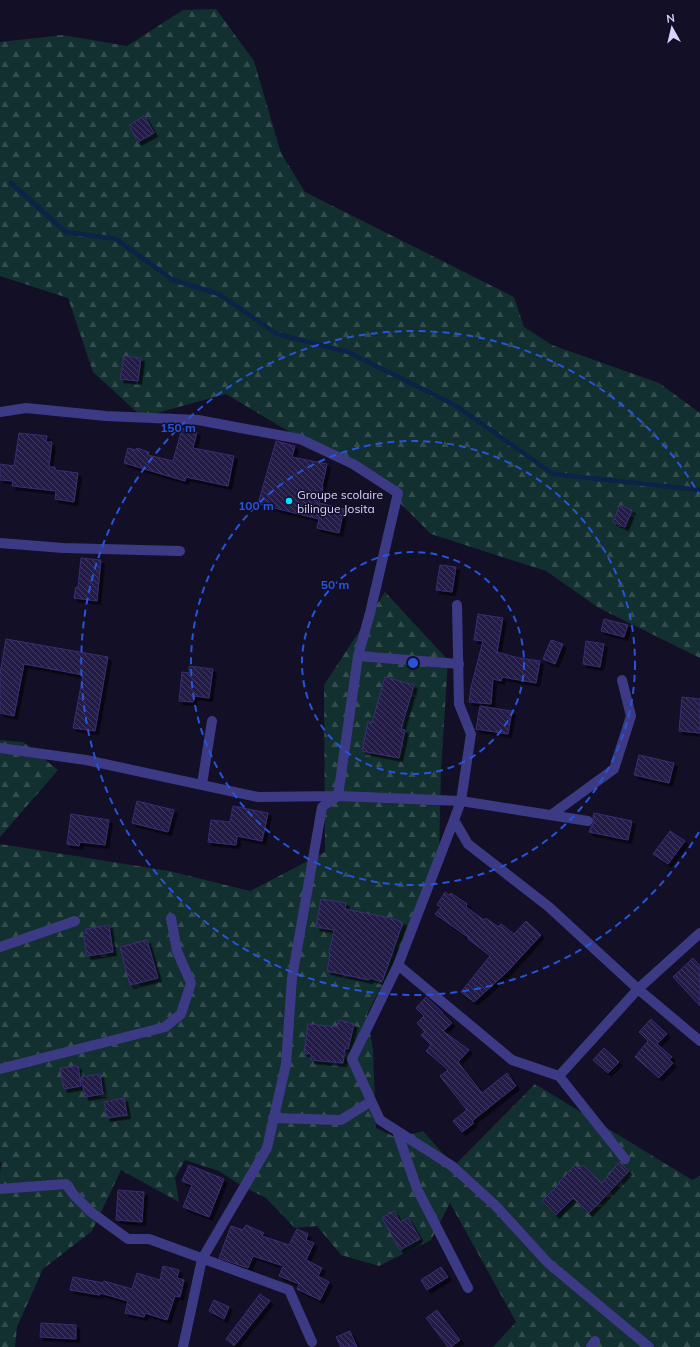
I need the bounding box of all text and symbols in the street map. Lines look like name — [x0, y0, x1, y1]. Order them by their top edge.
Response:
north arrow — [652, 8, 692, 48]
text: N — [666, 11, 676, 26]
text: 150 m — [160, 420, 196, 435]
place label: Groupe scolaire bilingue Josita — [297, 487, 383, 516]
marker: Groupe scolaire bilingue Josita — [284, 496, 294, 506]
text: 100 m — [238, 498, 274, 513]
text: 50 m — [321, 577, 349, 592]
centre of rings — [406, 656, 420, 670]

